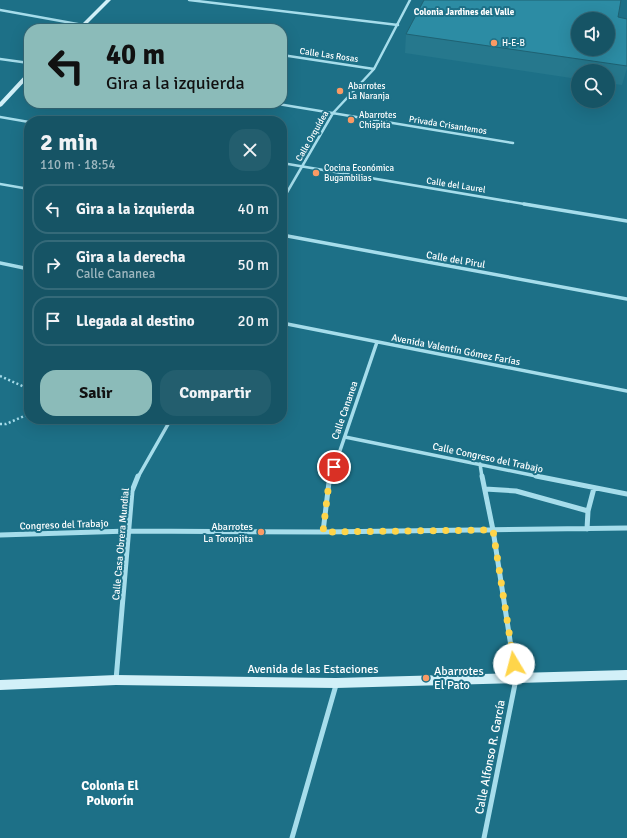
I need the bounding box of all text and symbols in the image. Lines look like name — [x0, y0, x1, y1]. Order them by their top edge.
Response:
district label: Colonia Jardines del Valle — [414, 7, 515, 18]
map controls — [571, 12, 615, 108]
button: sound — [571, 12, 615, 56]
text: 40 m — [106, 38, 165, 72]
marker: H-E-B — [489, 38, 499, 48]
place label: H-E-B — [502, 38, 525, 49]
icon: left — [40, 40, 92, 92]
street label: Calle Las Rosas — [299, 46, 359, 65]
button: search — [571, 64, 615, 108]
text: Gira a la izquierda — [106, 72, 245, 94]
place label: Abarrotes La Naranja — [348, 81, 390, 102]
marker: Abarrotes La Naranja — [335, 86, 345, 96]
street label: Calle Orquídea — [294, 109, 332, 164]
place label: Abarrotes Chispita — [359, 110, 396, 131]
street label: Privada Crisantemos — [408, 114, 488, 137]
marker: Abarrotes Chispita — [346, 115, 356, 125]
text: 2 min — [40, 127, 98, 157]
button: close — [229, 129, 271, 171]
text: 110 m · 18:54 — [40, 157, 116, 173]
place label: Cocina Económica Bugambilias — [324, 163, 395, 184]
marker: Cocina Económica Bugambilias — [311, 168, 321, 178]
street label: Calle del Laurel — [426, 175, 487, 196]
icon: left — [42, 198, 64, 220]
text: Gira a la izquierda — [76, 200, 195, 218]
text: 40 m — [238, 200, 269, 218]
text: Gira a la derecha — [76, 248, 186, 266]
street label: Calle del Pirul — [425, 249, 486, 271]
icon: right — [42, 254, 64, 276]
text: 50 m — [238, 256, 269, 274]
text: Calle Cananea — [76, 266, 155, 282]
icon: arrive — [42, 310, 64, 332]
text: Llegada al destino — [76, 312, 195, 330]
text: 20 m — [238, 312, 269, 330]
street label: Avenida Valentín Gómez Farías — [390, 332, 522, 368]
button: Salir — [40, 370, 152, 416]
button: Compartir — [160, 370, 271, 416]
street label: Calle Cananea — [329, 380, 361, 441]
street label: Calle Congreso del Trabajo — [431, 440, 544, 476]
pin — [317, 450, 351, 484]
icon: arrive — [323, 456, 345, 478]
street label: Calle Casa Obrera Mundial — [110, 487, 132, 601]
street label: Congreso del Trabajo — [19, 517, 109, 533]
place label: Abarrotes La Toronjita — [203, 521, 254, 545]
marker: Abarrotes La Toronjita — [256, 527, 266, 537]
position arrow — [493, 643, 535, 685]
street label: Avenida de las Estaciones — [247, 662, 379, 677]
place label: Abarrotes El Pato — [434, 664, 484, 693]
marker: Abarrotes El Pato — [421, 673, 431, 683]
street label: Calle Alfonso R. García — [472, 699, 509, 816]
district label: Colonia El Polvorín — [81, 778, 139, 809]

